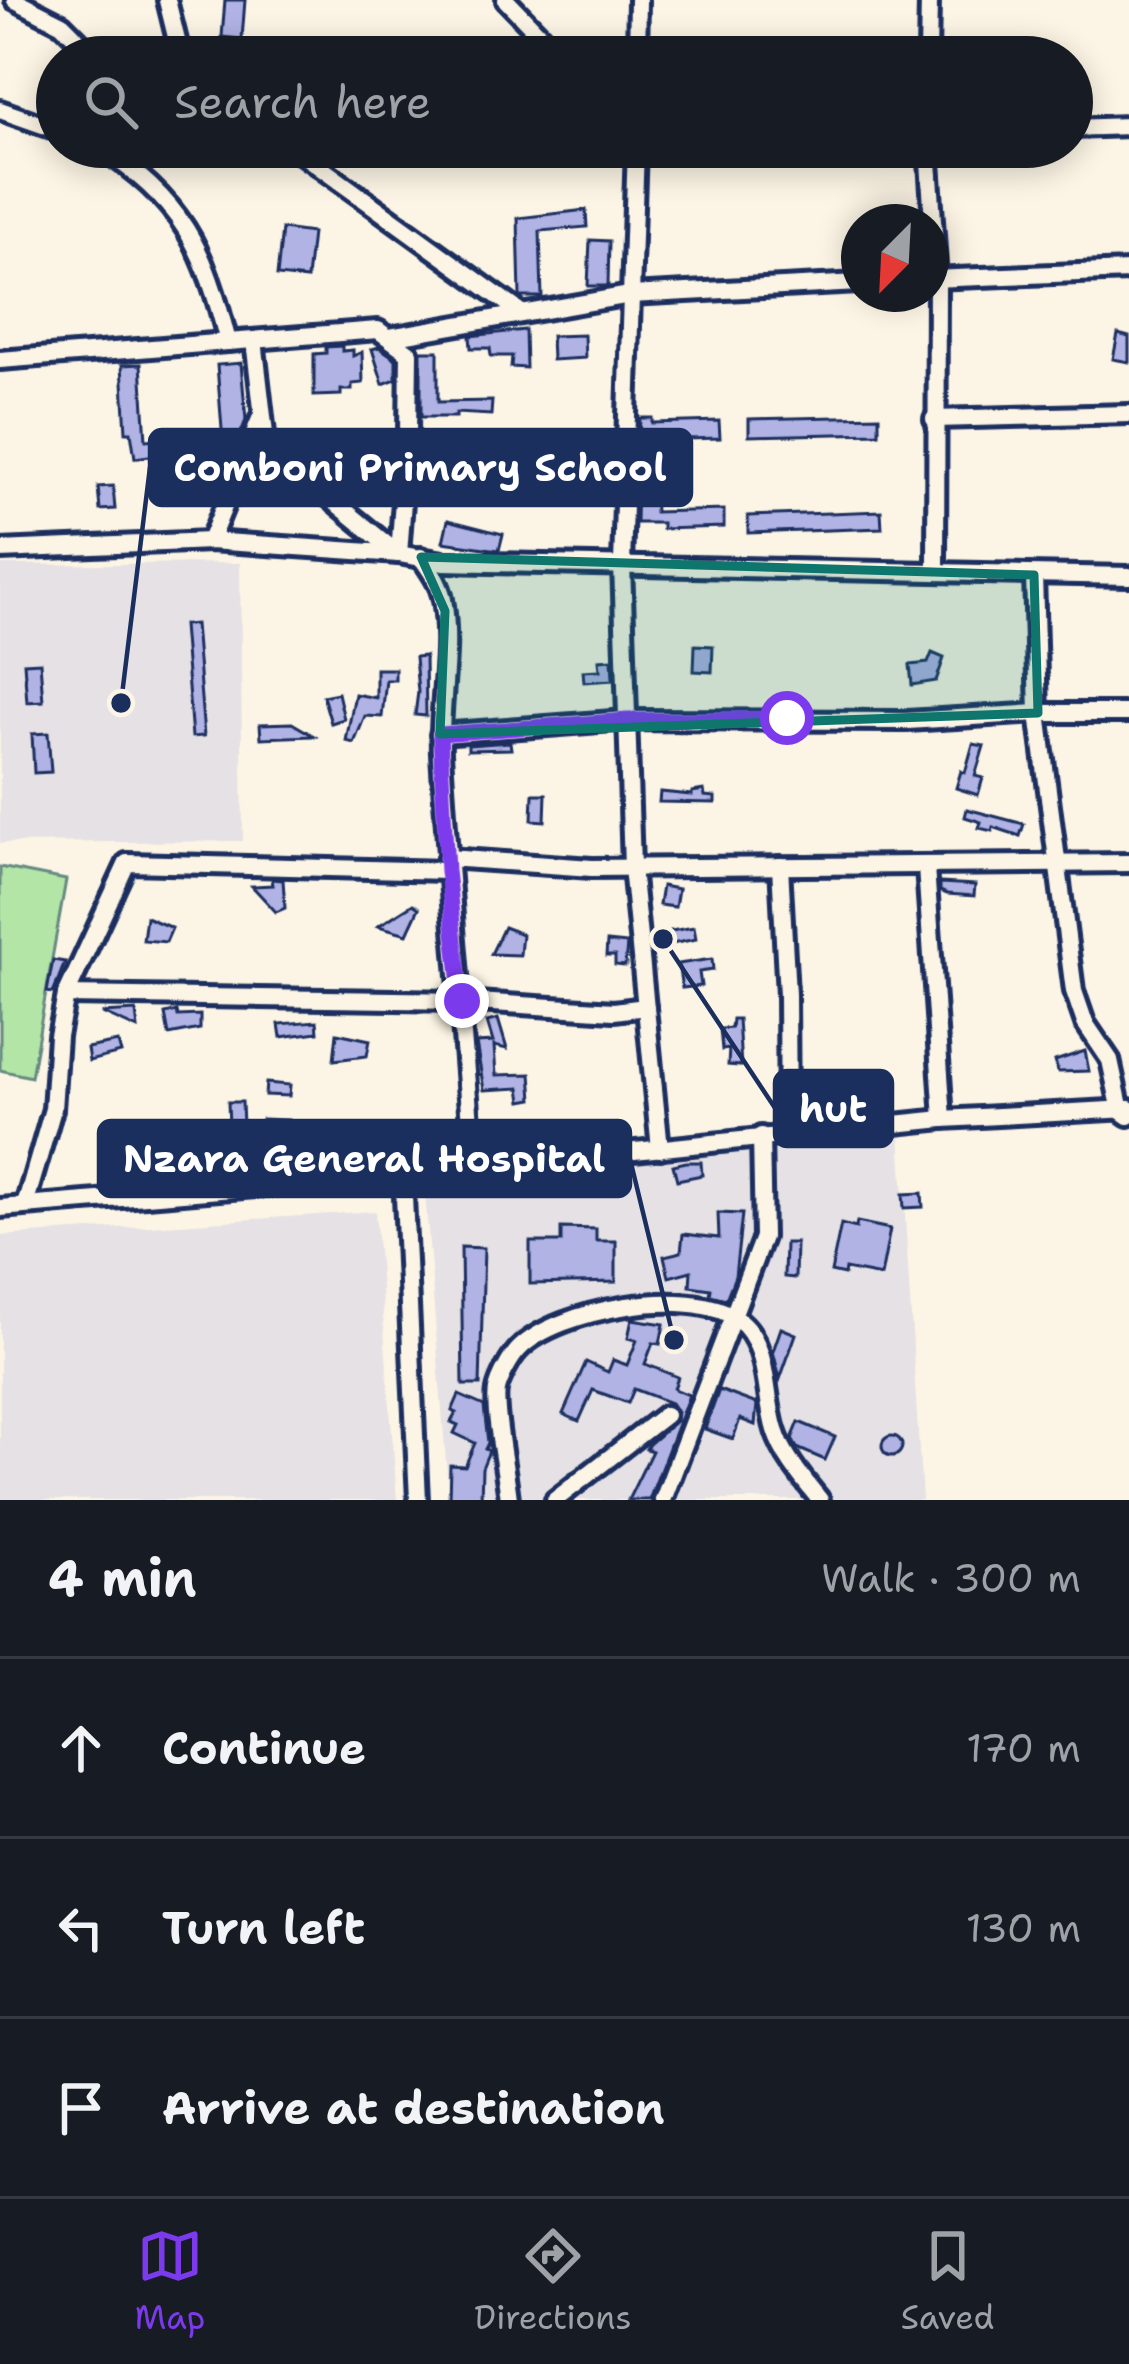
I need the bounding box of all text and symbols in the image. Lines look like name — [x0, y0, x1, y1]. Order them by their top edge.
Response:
search box — [36, 36, 1093, 168]
icon: search — [78, 69, 144, 135]
text: Search here — [174, 72, 431, 132]
north arrow — [841, 204, 949, 312]
callout: Comboni Primary School — [150, 430, 691, 505]
text: Comboni Primary School — [173, 441, 667, 493]
route start — [760, 691, 814, 745]
route end — [435, 974, 489, 1028]
callout: hut — [775, 1071, 892, 1146]
text: hut — [799, 1082, 867, 1134]
callout: Nzara General Hospital — [99, 1121, 630, 1196]
text: Nzara General Hospital — [123, 1132, 605, 1184]
text: 4 min — [48, 1544, 197, 1612]
text: Walk · 300 m — [821, 1552, 1081, 1604]
icon: ahead — [48, 1715, 114, 1781]
text: Continue — [162, 1718, 366, 1778]
text: 170 m — [966, 1722, 1081, 1774]
icon: left — [48, 1895, 114, 1961]
text: Turn left — [162, 1898, 365, 1958]
text: 130 m — [966, 1902, 1081, 1954]
icon: arrive — [48, 2075, 114, 2141]
text: Arrive at destination — [162, 2078, 665, 2138]
tab: Map — [135, 2223, 205, 2340]
tab: Directions — [474, 2223, 632, 2340]
tab: Saved — [901, 2223, 994, 2340]

